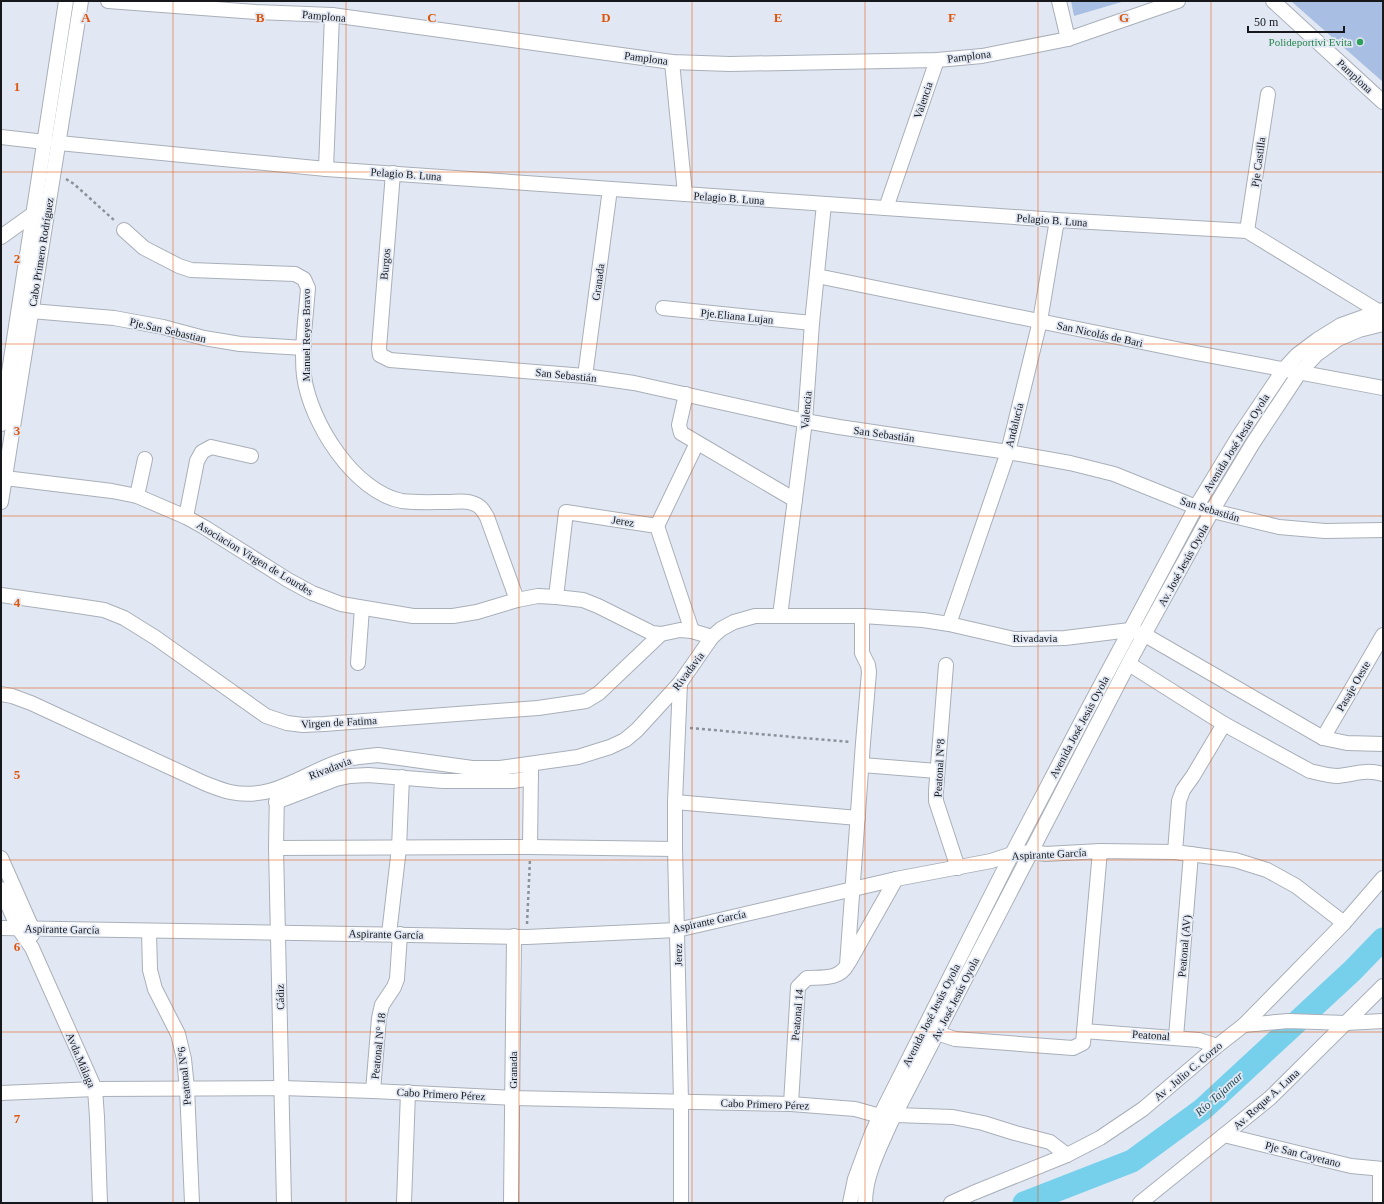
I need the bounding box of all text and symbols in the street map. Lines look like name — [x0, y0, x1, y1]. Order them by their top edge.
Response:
street label: Pamplona — [302, 8, 347, 24]
scale bar — [1248, 8, 1344, 34]
text: A — [81, 10, 91, 25]
text: B — [256, 10, 265, 25]
text: C — [427, 10, 437, 25]
text: D — [601, 10, 611, 25]
text: E — [774, 10, 782, 25]
text: F — [948, 10, 956, 25]
text: G — [1119, 10, 1129, 25]
text: 50 m — [1254, 15, 1279, 29]
place label: Polideportivi Evita — [1269, 36, 1352, 48]
marker: Polideportivi Evita — [1355, 37, 1365, 47]
street label: Pamplona — [946, 47, 992, 65]
street label: Pamplona — [623, 49, 669, 67]
street label: Pamplona — [1335, 57, 1375, 95]
text: 1 — [14, 79, 20, 94]
street label: Valencia — [911, 80, 935, 120]
street label: Pje Castilla — [1249, 136, 1267, 188]
street label: Pelagio B. Luna — [370, 166, 442, 182]
street label: Pelagio B. Luna — [693, 190, 765, 206]
street label: Cabo Primero Rodríguez — [26, 197, 56, 307]
street label: Pelagio B. Luna — [1016, 212, 1088, 228]
street label: Burgos — [378, 248, 392, 280]
text: 2 — [14, 251, 20, 266]
street label: Granada — [589, 263, 607, 301]
street label: Manuel Reyes Bravo — [300, 288, 312, 381]
street label: Pje.Eliana Lujan — [700, 306, 775, 326]
street label: Pje.San Sebastian — [129, 315, 208, 345]
street label: San Nicolás de Bari — [1056, 319, 1144, 349]
street label: San Sebastián — [535, 366, 598, 384]
street label: Valencia — [798, 391, 814, 429]
street label: Avenida José Jesús Oyola — [1201, 391, 1271, 494]
street label: Andalucía — [1003, 402, 1025, 448]
text: 3 — [14, 423, 21, 438]
street label: San Sebastián — [853, 424, 916, 444]
street label: San Sebastián — [1179, 494, 1242, 524]
street label: Jerez — [611, 513, 635, 529]
street label: Asociacion Virgen de Lourdes — [195, 518, 315, 598]
street label: Av. José Jesús Oyola — [1155, 522, 1211, 608]
text: 4 — [14, 595, 21, 610]
street label: Rivadavia — [1013, 632, 1057, 644]
street label: Rivadavia — [670, 649, 706, 692]
street label: Pasaje Oeste — [1334, 659, 1372, 713]
street label: Avenida José Jesús Oyola — [1047, 674, 1111, 780]
street label: Virgen de Fatima — [301, 714, 377, 730]
street label: Peatonal N°8 — [931, 738, 947, 798]
street label: Rivadavia — [307, 754, 353, 782]
text: 5 — [14, 767, 21, 782]
street label: Aspirante García — [1011, 846, 1087, 862]
street label: Aspirante García — [671, 907, 747, 935]
street label: Peatonal (AV) — [1175, 914, 1194, 978]
street label: Aspirante García — [24, 922, 100, 936]
street label: Aspirante García — [348, 927, 424, 941]
text: 6 — [14, 939, 21, 954]
street label: Jerez — [672, 943, 684, 966]
street label: Av. José Jesús Oyola — [929, 955, 981, 1043]
street label: Avenida José Jesús Oyola — [900, 961, 962, 1068]
street label: Cádiz — [274, 984, 286, 1010]
street label: Peatonal 14 — [789, 988, 805, 1041]
street label: Peatonal N° 18 — [369, 1012, 388, 1080]
street label: Peatonal — [1132, 1028, 1170, 1042]
street label: Avda.Málaga — [64, 1031, 98, 1089]
street label: Av . Julio C. Corzo — [1152, 1039, 1225, 1103]
street label: Peatonal N°6 — [175, 1046, 193, 1106]
street label: Granada — [507, 1051, 519, 1089]
street label: Av. Roque A. Luna — [1231, 1066, 1301, 1132]
water label: Río Tajamar — [1191, 1069, 1246, 1120]
street label: Cabo Primero Pérez — [396, 1086, 486, 1102]
street label: Cabo Primero Pérez — [721, 1096, 810, 1112]
text: 7 — [14, 1111, 21, 1126]
street label: Pje San Cayetano — [1264, 1139, 1343, 1169]

